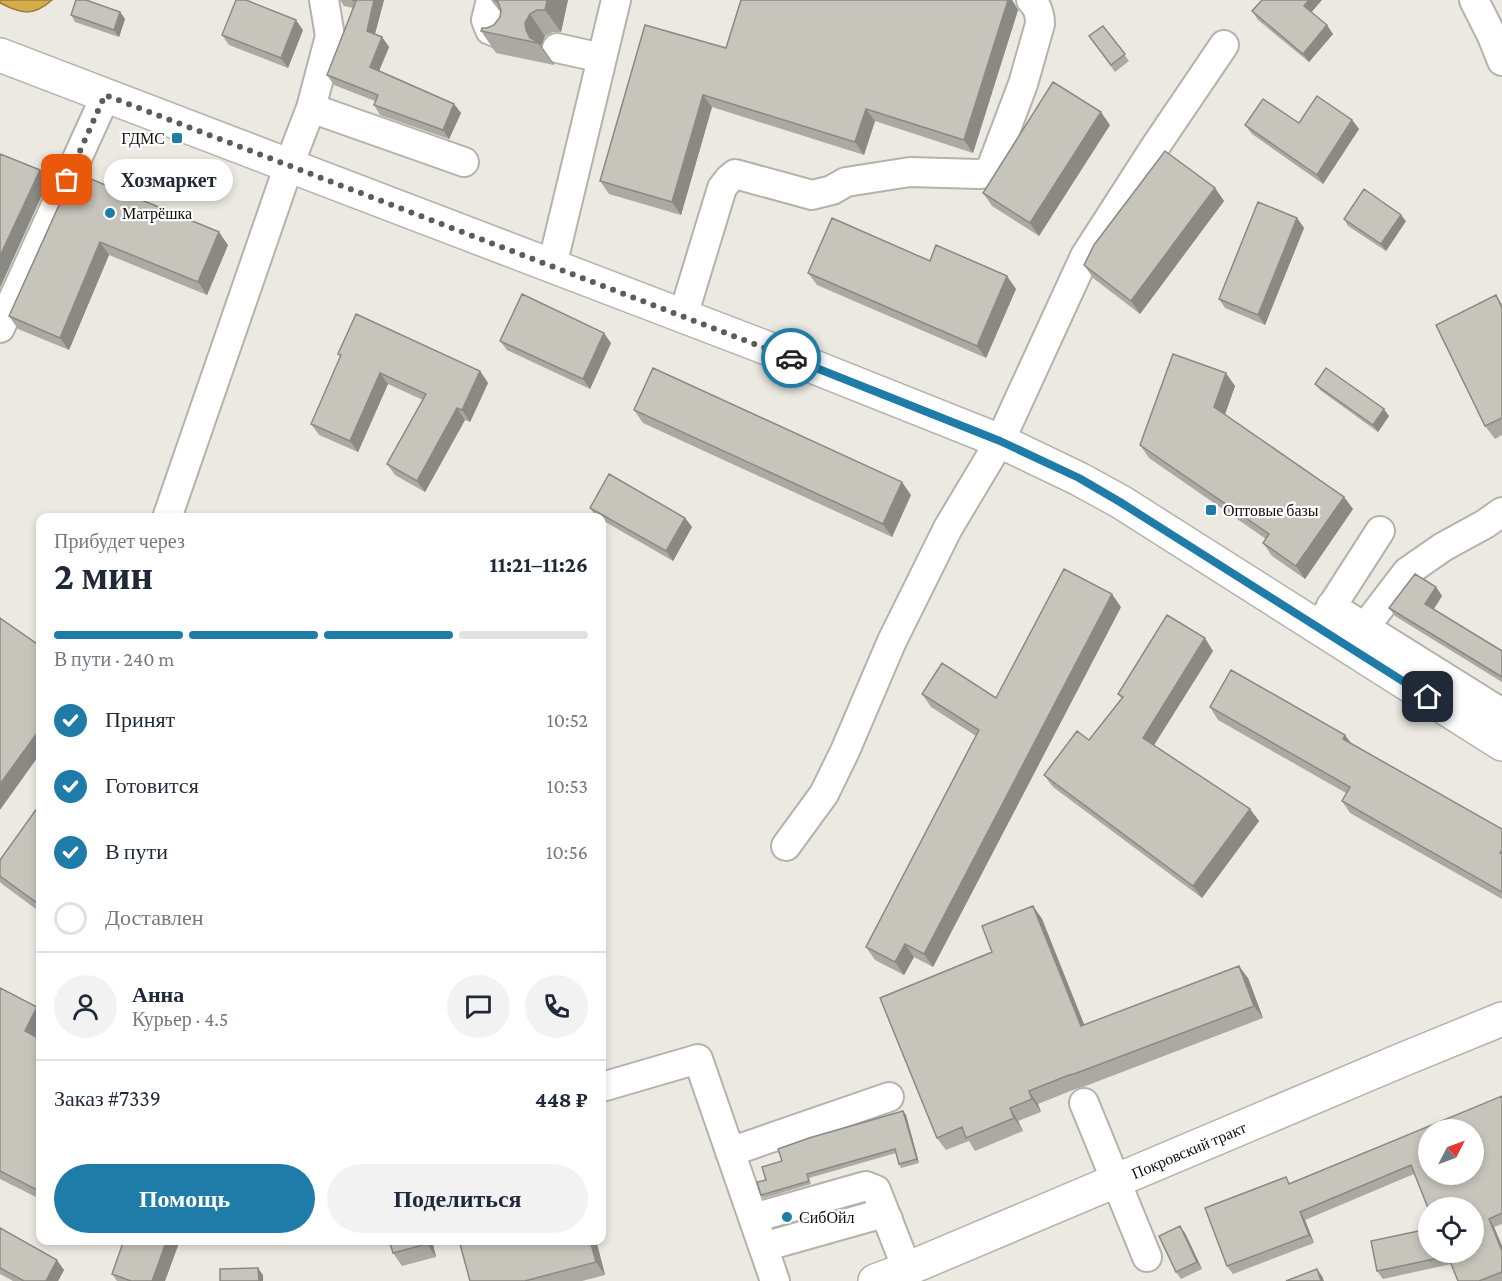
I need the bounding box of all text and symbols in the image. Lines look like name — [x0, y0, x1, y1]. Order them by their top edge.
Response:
place label: ГДМС — [121, 130, 165, 148]
marker: ГДМС — [170, 131, 184, 145]
pin — [41, 154, 92, 205]
callout: Хозмаркет — [103, 159, 232, 201]
icon: bag — [50, 163, 83, 196]
text: Хозмаркет — [121, 169, 216, 191]
place label: Матрёшка — [122, 205, 192, 223]
marker: Матрёшка — [103, 206, 117, 220]
courier — [761, 328, 821, 388]
icon: car — [775, 342, 808, 375]
place label: Оптовые базы — [1223, 502, 1319, 519]
marker: Оптовые базы — [1204, 503, 1218, 517]
text: Прибудет через — [54, 530, 185, 552]
text: 11:21–11:26 — [489, 552, 588, 577]
text: 2 мин — [54, 554, 153, 597]
text: В пути · 240 m — [54, 648, 174, 670]
pin — [1402, 671, 1453, 722]
icon: home — [1411, 680, 1444, 713]
icon: check — [54, 704, 87, 737]
text: Принят — [105, 707, 175, 732]
text: 10:52 — [547, 709, 588, 731]
icon: check — [54, 770, 87, 803]
text: Готовится — [105, 773, 199, 798]
text: 10:53 — [547, 775, 588, 797]
icon: check — [54, 836, 87, 869]
text: В пути — [105, 839, 168, 864]
text: 10:56 — [546, 841, 588, 863]
text: Доставлен — [105, 905, 204, 930]
button: person — [54, 975, 117, 1038]
button: chat — [447, 975, 510, 1038]
button: phone — [525, 975, 588, 1038]
text: Анна — [132, 982, 184, 1007]
text: Курьер · 4.5 — [132, 1008, 228, 1030]
text: Заказ #7339 — [54, 1086, 161, 1111]
text: 448 ₽ — [535, 1087, 588, 1112]
street label: Покровский тракт — [1129, 1119, 1249, 1182]
north arrow — [1418, 1119, 1484, 1185]
map controls — [1418, 1119, 1484, 1263]
button: Помощь — [54, 1164, 315, 1233]
button: Поделиться — [327, 1164, 588, 1233]
button: locate — [1418, 1197, 1484, 1263]
place label: СибОйл — [799, 1209, 854, 1226]
marker: СибОйл — [780, 1210, 794, 1224]

